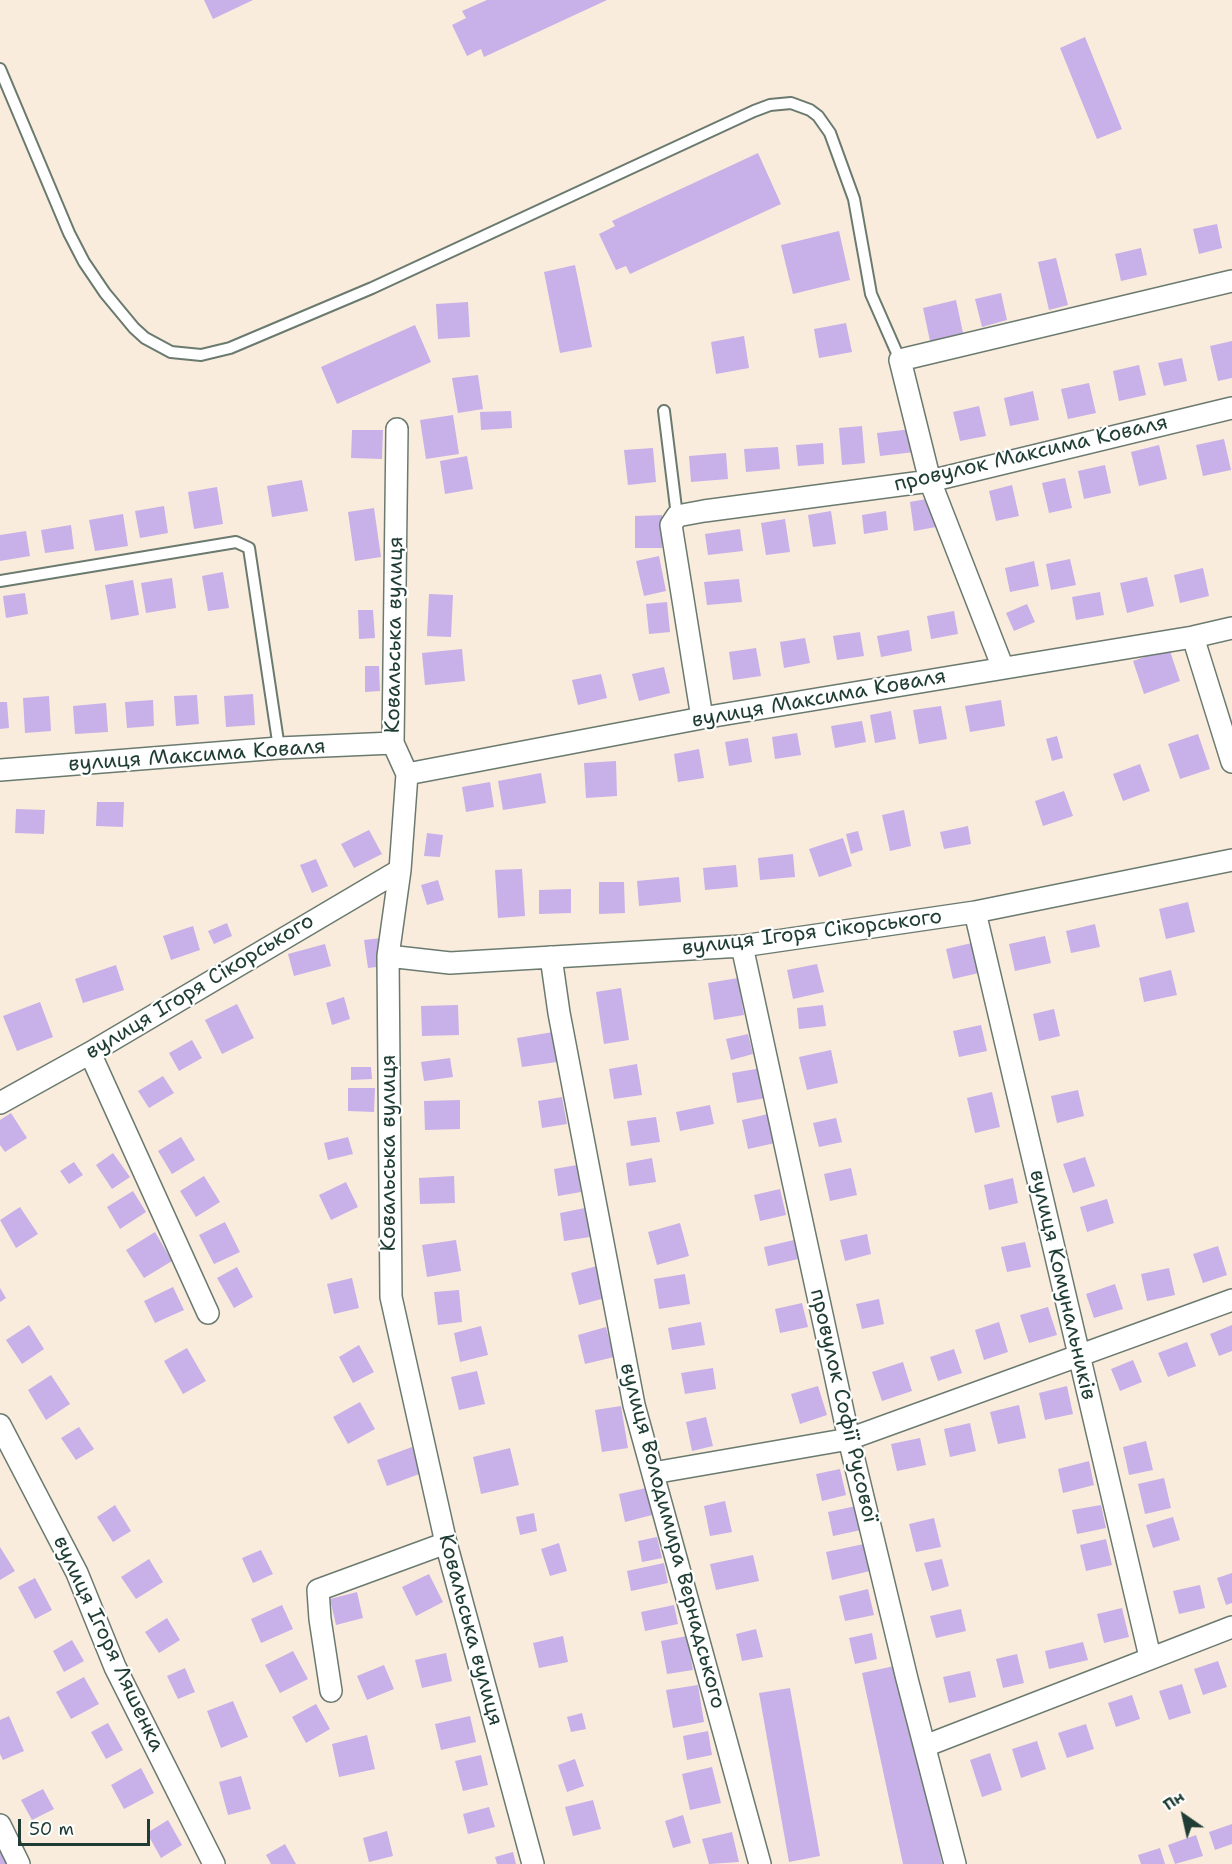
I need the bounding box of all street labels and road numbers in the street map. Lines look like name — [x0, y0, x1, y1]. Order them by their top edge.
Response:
street label: провулок Максима Коваля — [892, 410, 1170, 498]
street label: Ковальська вулиця — [381, 536, 409, 734]
street label: вулиця Максима Коваля — [690, 664, 948, 734]
street label: вулиця Максима Коваля — [67, 734, 327, 778]
street label: вулиця Ігоря Сікорського — [680, 905, 944, 961]
street label: вулиця Ігоря Сікорського — [81, 909, 319, 1065]
street label: Ковальська вулиця — [377, 1054, 403, 1252]
street label: вулиця Комунальників — [1023, 1168, 1101, 1402]
street label: провулок Софії Русової — [804, 1287, 882, 1525]
street label: вулиця Володимира Вернадського — [614, 1360, 730, 1712]
street label: вулиця Ігоря Ляшенка — [47, 1532, 169, 1756]
street label: Ковальська вулиця — [432, 1532, 508, 1728]

